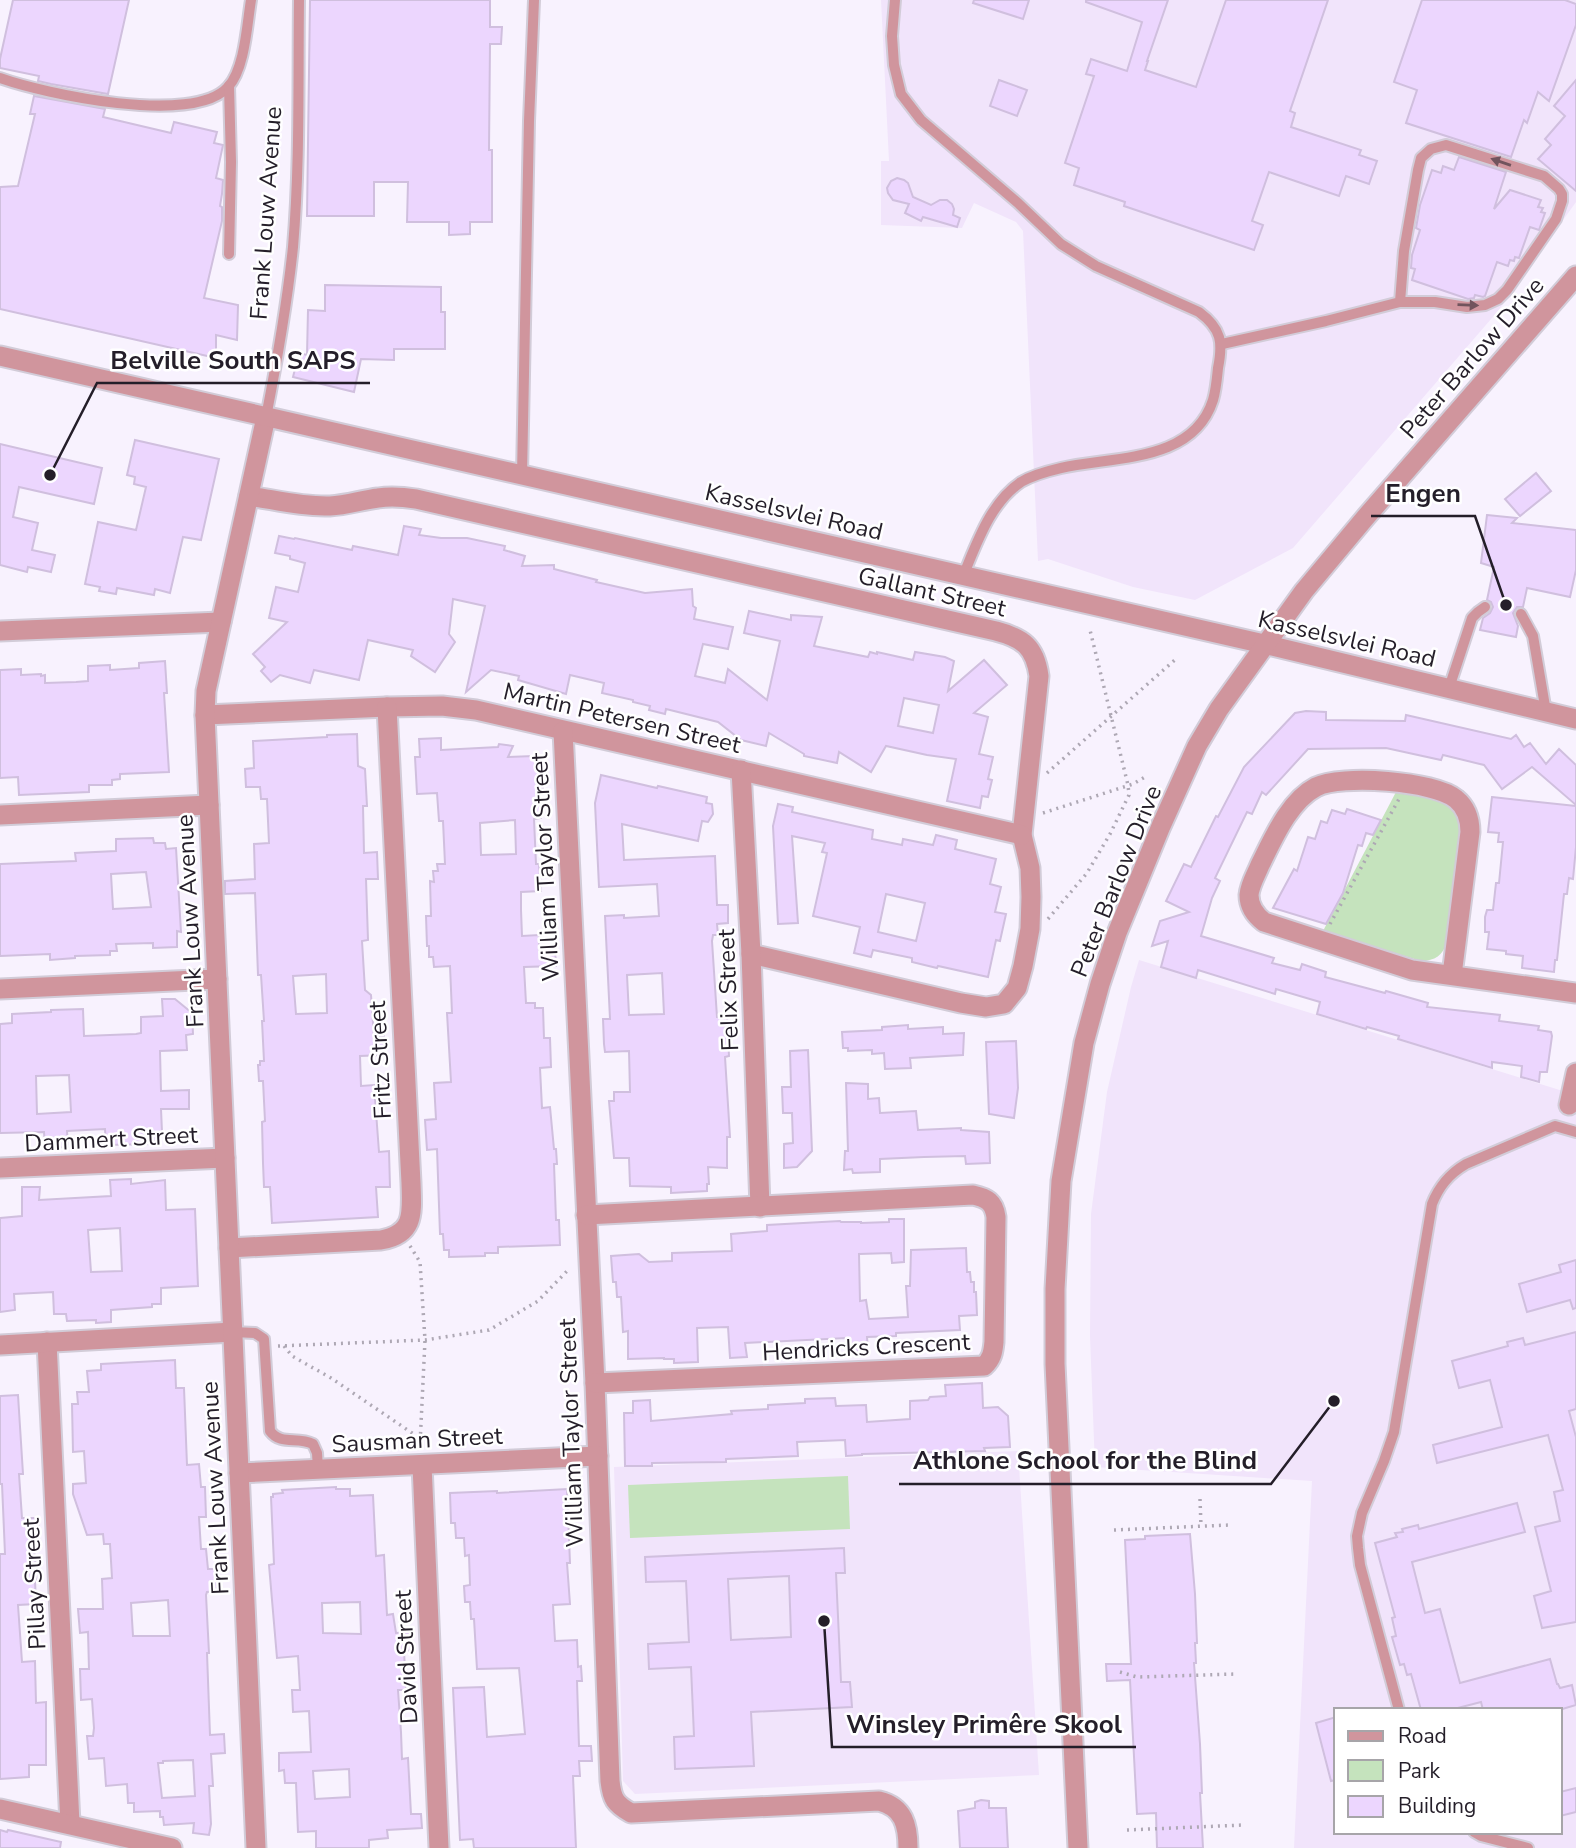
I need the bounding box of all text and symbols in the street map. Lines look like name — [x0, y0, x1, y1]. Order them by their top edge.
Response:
street label: Frank Louw Avenue — [243, 105, 289, 321]
one-way arrow — [1490, 156, 1511, 167]
street label: Peter Barlow Drive — [1393, 270, 1551, 446]
one-way arrow — [1457, 300, 1479, 311]
callout: Belville South SAPS — [97, 336, 370, 383]
text: Belville South SAPS — [110, 343, 356, 378]
callout: Engen — [1371, 469, 1475, 516]
street label: Kasselsvlei Road — [702, 476, 886, 548]
text: Engen — [1385, 476, 1461, 511]
street label: Gallant Street — [855, 559, 1010, 625]
street label: Kasselsvlei Road — [1255, 603, 1439, 675]
street label: Martin Petersen Street — [500, 675, 744, 761]
street label: William Taylor Street — [523, 751, 567, 982]
street label: Peter Barlow Drive — [1063, 780, 1169, 982]
street label: Frank Louw Avenue — [168, 813, 212, 1029]
street label: Felix Street — [710, 928, 746, 1052]
street label: Fritz Street — [361, 1000, 399, 1120]
street label: Dammert Street — [23, 1118, 199, 1160]
street label: William Taylor Street — [551, 1317, 591, 1548]
street label: Hendricks Crescent — [761, 1326, 971, 1368]
street label: Frank Louw Avenue — [193, 1380, 237, 1596]
street label: Sausman Street — [331, 1420, 504, 1460]
callout: Athlone School for the Blind — [899, 1437, 1271, 1484]
text: Athlone School for the Blind — [913, 1443, 1257, 1478]
street label: Pillay Street — [15, 1517, 53, 1651]
street label: David Street — [386, 1589, 425, 1725]
callout: Winsley Primêre Skool — [832, 1700, 1136, 1747]
text: Winsley Primêre Skool — [846, 1707, 1123, 1742]
legend — [1334, 1708, 1562, 1834]
text: Road — [1398, 1722, 1447, 1750]
text: Park — [1398, 1757, 1440, 1785]
text: Building — [1398, 1792, 1476, 1820]

